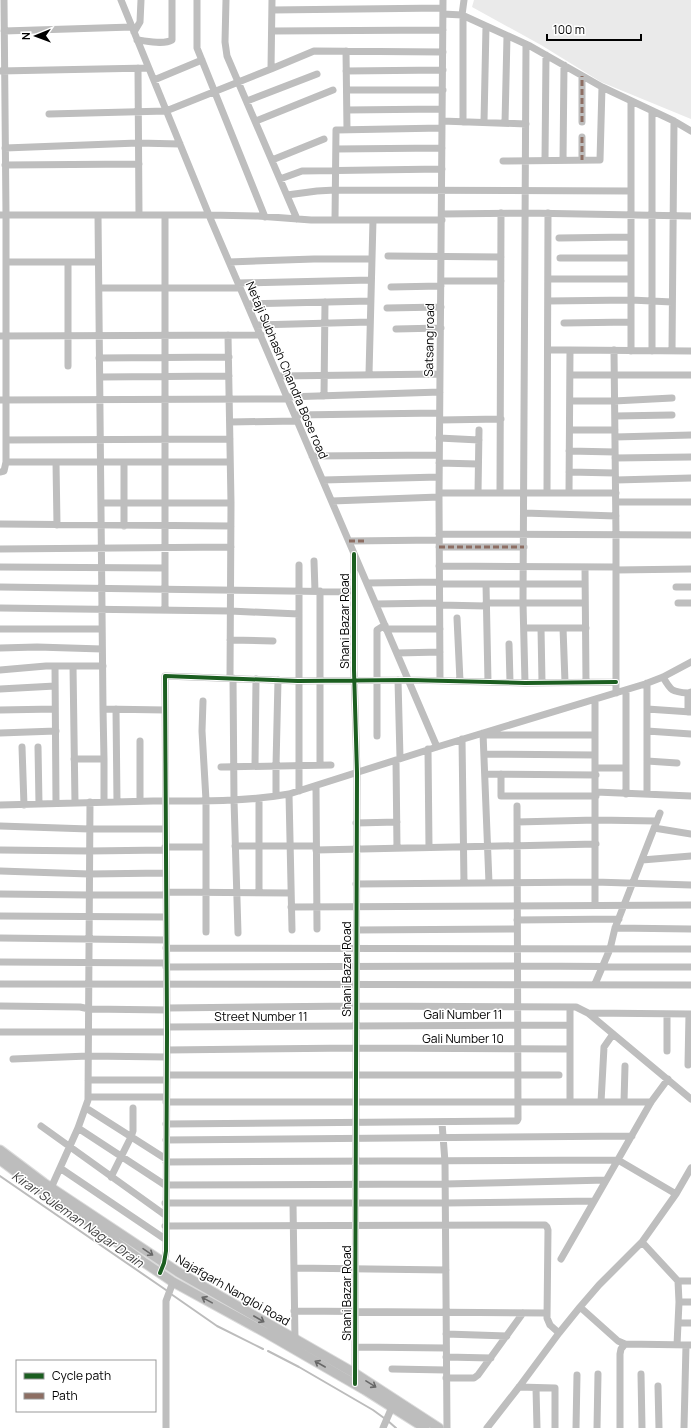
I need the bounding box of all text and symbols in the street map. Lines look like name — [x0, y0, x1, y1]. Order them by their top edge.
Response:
north arrow — [16, 16, 56, 56]
scale bar — [547, 16, 641, 42]
text: 100 m — [553, 21, 585, 38]
text: N — [18, 32, 33, 40]
street label: Netaji Subhash Chandra Bose road — [242, 279, 332, 461]
street label: Satsang road — [420, 303, 438, 377]
street label: Shani Bazar Road — [336, 573, 353, 669]
street label: Shani Bazar Road — [338, 921, 355, 1017]
street label: Gali Number 11 — [424, 1006, 502, 1023]
street label: Street Number 11 — [214, 1008, 308, 1025]
street label: Gali Number 10 — [422, 1030, 504, 1047]
water label: Kirari Suleman Nagar Drain — [9, 1167, 148, 1272]
street label: Shani Bazar Road — [338, 1245, 355, 1341]
one-way arrow — [142, 1247, 153, 1256]
street label: Najafgarh Nangloi Road — [173, 1250, 293, 1330]
one-way arrow — [201, 1296, 213, 1303]
one-way arrow — [252, 1315, 264, 1323]
one-way arrow — [314, 1359, 326, 1367]
legend — [16, 1360, 156, 1412]
text: Cycle path — [52, 1367, 111, 1384]
one-way arrow — [365, 1380, 376, 1388]
text: Path — [52, 1387, 78, 1404]

